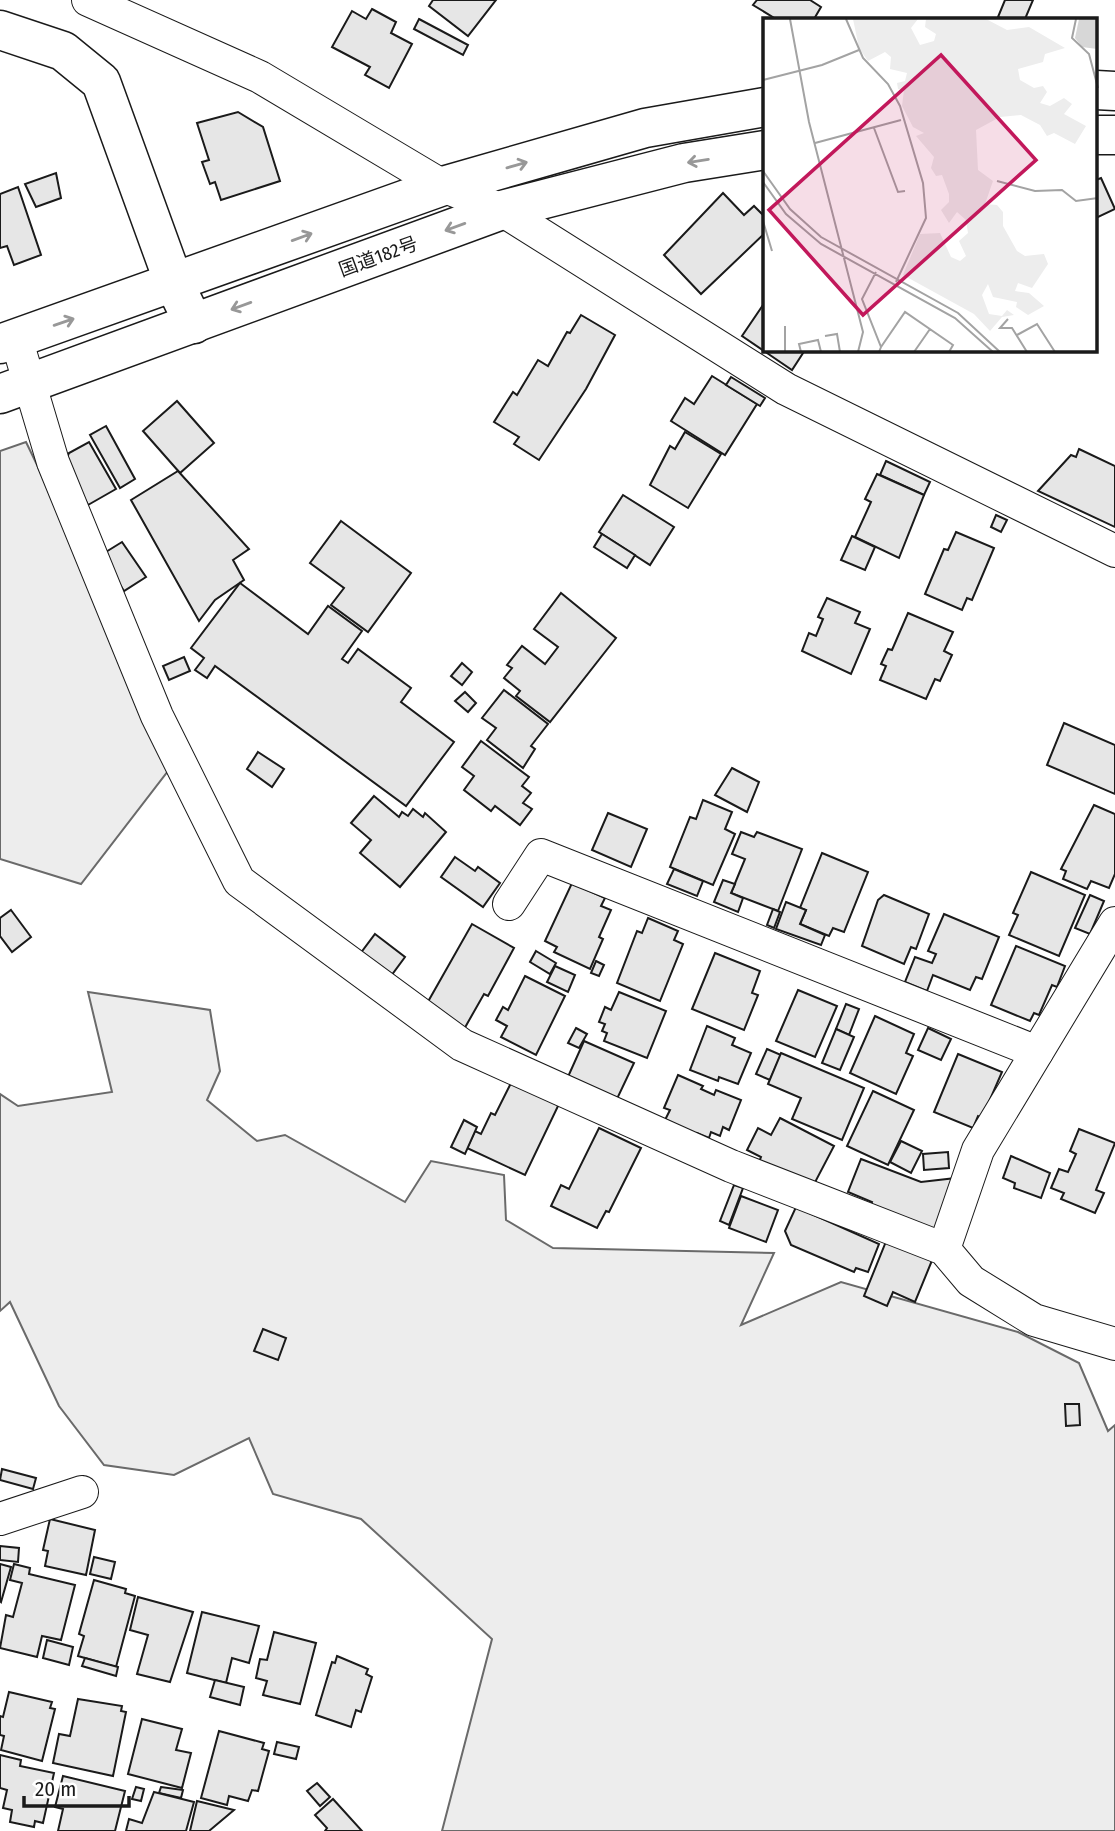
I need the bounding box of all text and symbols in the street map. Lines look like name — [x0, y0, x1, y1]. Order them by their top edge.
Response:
inset map — [763, 18, 1098, 352]
one-way arrow — [687, 155, 710, 168]
one-way arrow — [506, 157, 528, 170]
one-way arrow — [444, 222, 466, 234]
one-way arrow — [290, 229, 312, 242]
street label: 国道182号 — [336, 232, 421, 281]
one-way arrow — [231, 301, 253, 314]
one-way arrow — [53, 314, 75, 327]
scale bar — [24, 1764, 130, 1808]
text: 20 m — [35, 1776, 76, 1802]

